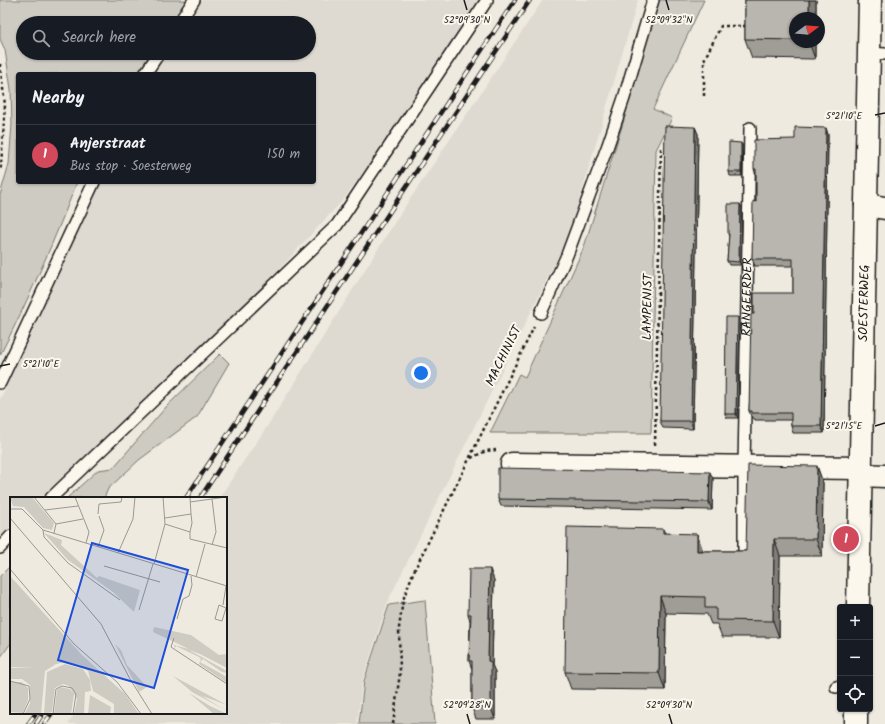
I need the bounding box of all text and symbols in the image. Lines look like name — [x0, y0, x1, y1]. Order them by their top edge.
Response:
text: 52°09'30"N — [444, 12, 491, 28]
text: 52°09'32"N — [645, 12, 693, 28]
north arrow — [789, 12, 825, 48]
search box — [16, 16, 316, 60]
text: Search here — [62, 26, 136, 50]
icon: search — [30, 27, 52, 49]
text: Nearby — [32, 85, 84, 112]
text: 5°21'10"E — [826, 108, 863, 124]
text: Anjerstraat — [70, 132, 146, 156]
text: 1 — [43, 144, 47, 165]
text: 150 m — [267, 144, 300, 165]
text: Bus stop · Soesterweg — [70, 156, 192, 177]
street label: RANGEERDER — [736, 257, 758, 337]
street label: SOESTERWEG — [853, 264, 875, 342]
street label: LAMPENIST — [637, 272, 659, 340]
street label: MACHINIST — [480, 321, 528, 390]
text: 5°21'10"E — [23, 356, 60, 372]
your location — [411, 363, 431, 383]
text: 5°21'15"E — [826, 418, 864, 434]
inset map — [10, 497, 227, 714]
pin: 1 — [833, 524, 859, 554]
map controls — [837, 604, 873, 712]
button: + — [837, 604, 873, 640]
button: − — [837, 640, 873, 676]
button: locate — [837, 676, 873, 712]
text: 52°09'28"N — [443, 697, 491, 713]
text: 52°09'30"N — [646, 697, 693, 713]

